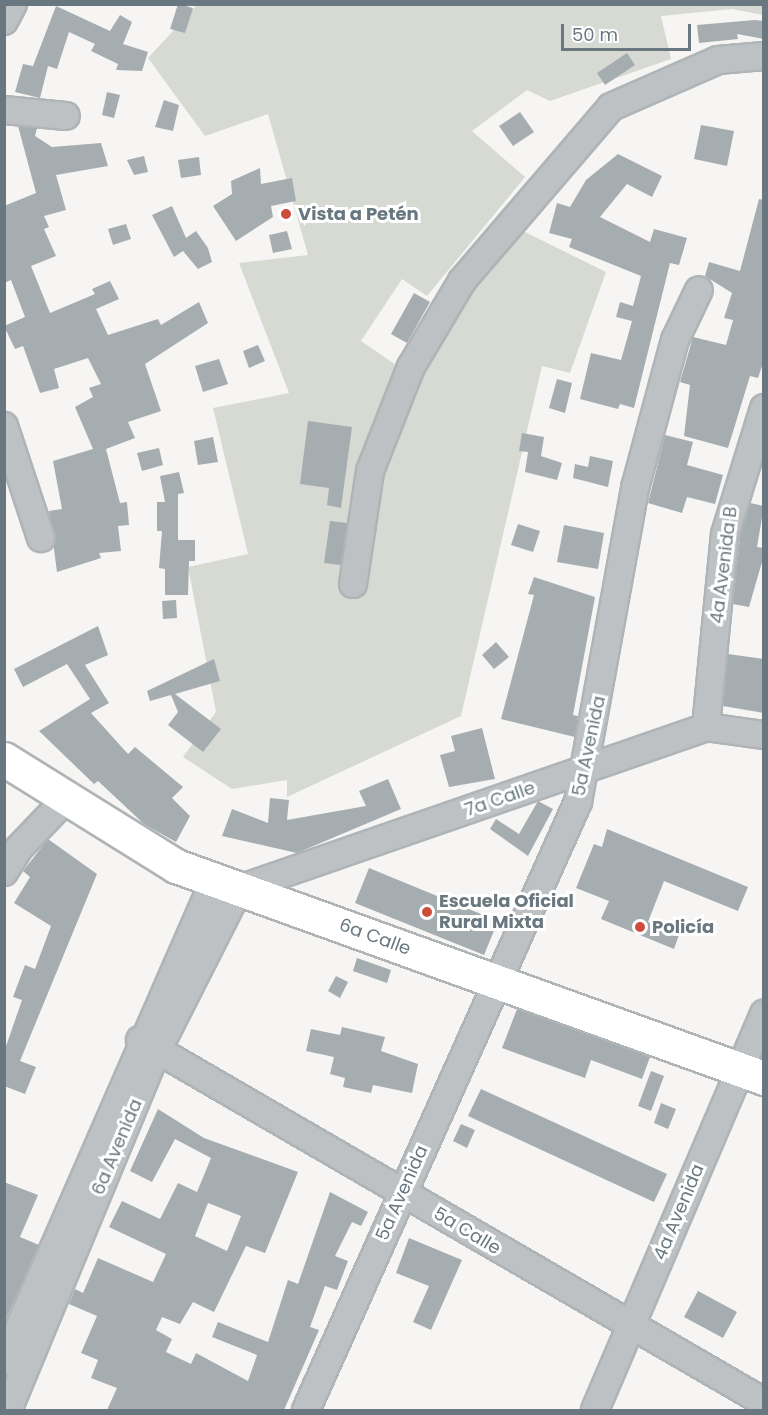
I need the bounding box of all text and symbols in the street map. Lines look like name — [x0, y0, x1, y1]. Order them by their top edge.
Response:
scale bar — [564, 12, 694, 50]
text: 50 m — [572, 22, 618, 47]
place label: Vista a Petén — [298, 203, 419, 225]
marker: Vista a Petén — [279, 207, 293, 221]
street label: 4a Avenida B — [706, 505, 742, 625]
street label: 5a Avenida — [568, 694, 610, 798]
street label: 7a Calle — [462, 777, 538, 821]
place label: Escuela Oficial Rural Mixta — [439, 891, 574, 934]
marker: Escuela Oficial Rural Mixta — [420, 905, 434, 919]
street label: 6a Calle — [336, 914, 414, 960]
place label: Policía — [652, 916, 714, 938]
marker: Policía — [633, 920, 647, 934]
street label: 6a Avenida — [87, 1096, 147, 1198]
street label: 5a Avenida — [371, 1142, 433, 1244]
street label: 4a Avenida — [649, 1161, 709, 1263]
street label: 5a Calle — [430, 1203, 504, 1259]

